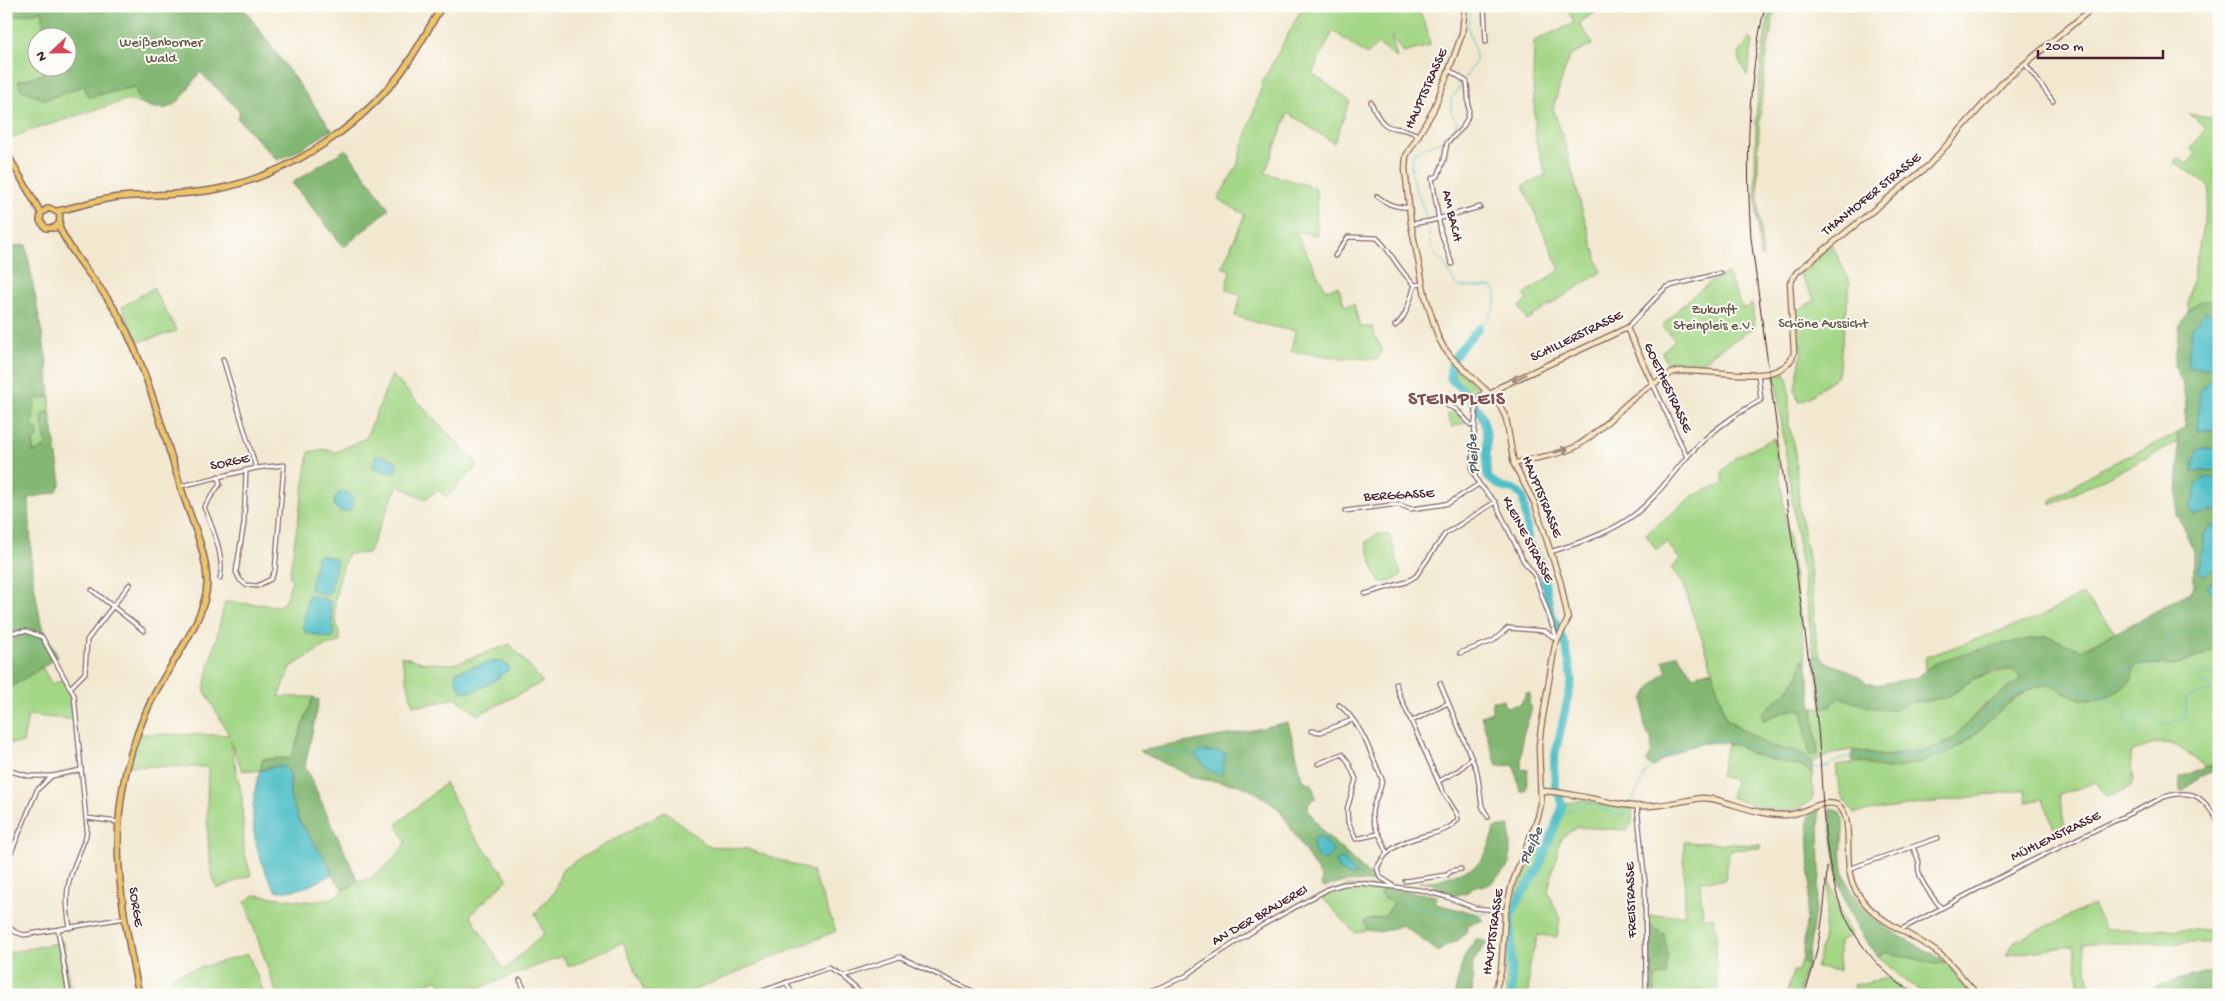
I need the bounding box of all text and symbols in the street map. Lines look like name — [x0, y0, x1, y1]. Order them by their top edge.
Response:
north arrow — [28, 28, 78, 78]
scale bar — [2038, 28, 2162, 60]
park label: Weißenborner Wald — [120, 35, 204, 68]
text: 200 m — [2045, 38, 2084, 56]
street label: HAUPTSTRASSE — [1402, 45, 1453, 132]
text: N — [33, 49, 52, 63]
street label: THANHOFER STRASSE — [1818, 149, 1926, 241]
street label: AM BACH — [1437, 189, 1465, 244]
park label: Zukunft Steinpleis e.V. — [1673, 302, 1755, 335]
street label: SCHILLERSTRASSE — [1528, 307, 1627, 367]
park label: Schöne Aussicht — [1778, 316, 1869, 333]
street label: GOETHESTRASSE — [1639, 340, 1696, 437]
one-way arrow — [1512, 374, 1527, 383]
district label: STEINPLEIS — [1408, 389, 1506, 412]
water label: Pleiße — [1464, 432, 1484, 474]
one-way arrow — [1553, 446, 1569, 455]
street label: SORGE — [209, 450, 252, 475]
street label: HAUPTSTRASSE — [1517, 454, 1566, 542]
street label: BERGGASSE — [1362, 486, 1436, 506]
street label: KLEINE STRASSE — [1497, 494, 1557, 587]
street label: MÜHLENSTRASSE — [2008, 807, 2105, 866]
water label: Pleiße — [1516, 823, 1548, 868]
street label: FREISTRASSE — [1622, 861, 1642, 939]
street label: AN DER BRAUEREI — [1209, 882, 1311, 950]
street label: SORGE — [123, 886, 147, 929]
street label: HAUPTSTRASSE — [1480, 887, 1509, 976]

